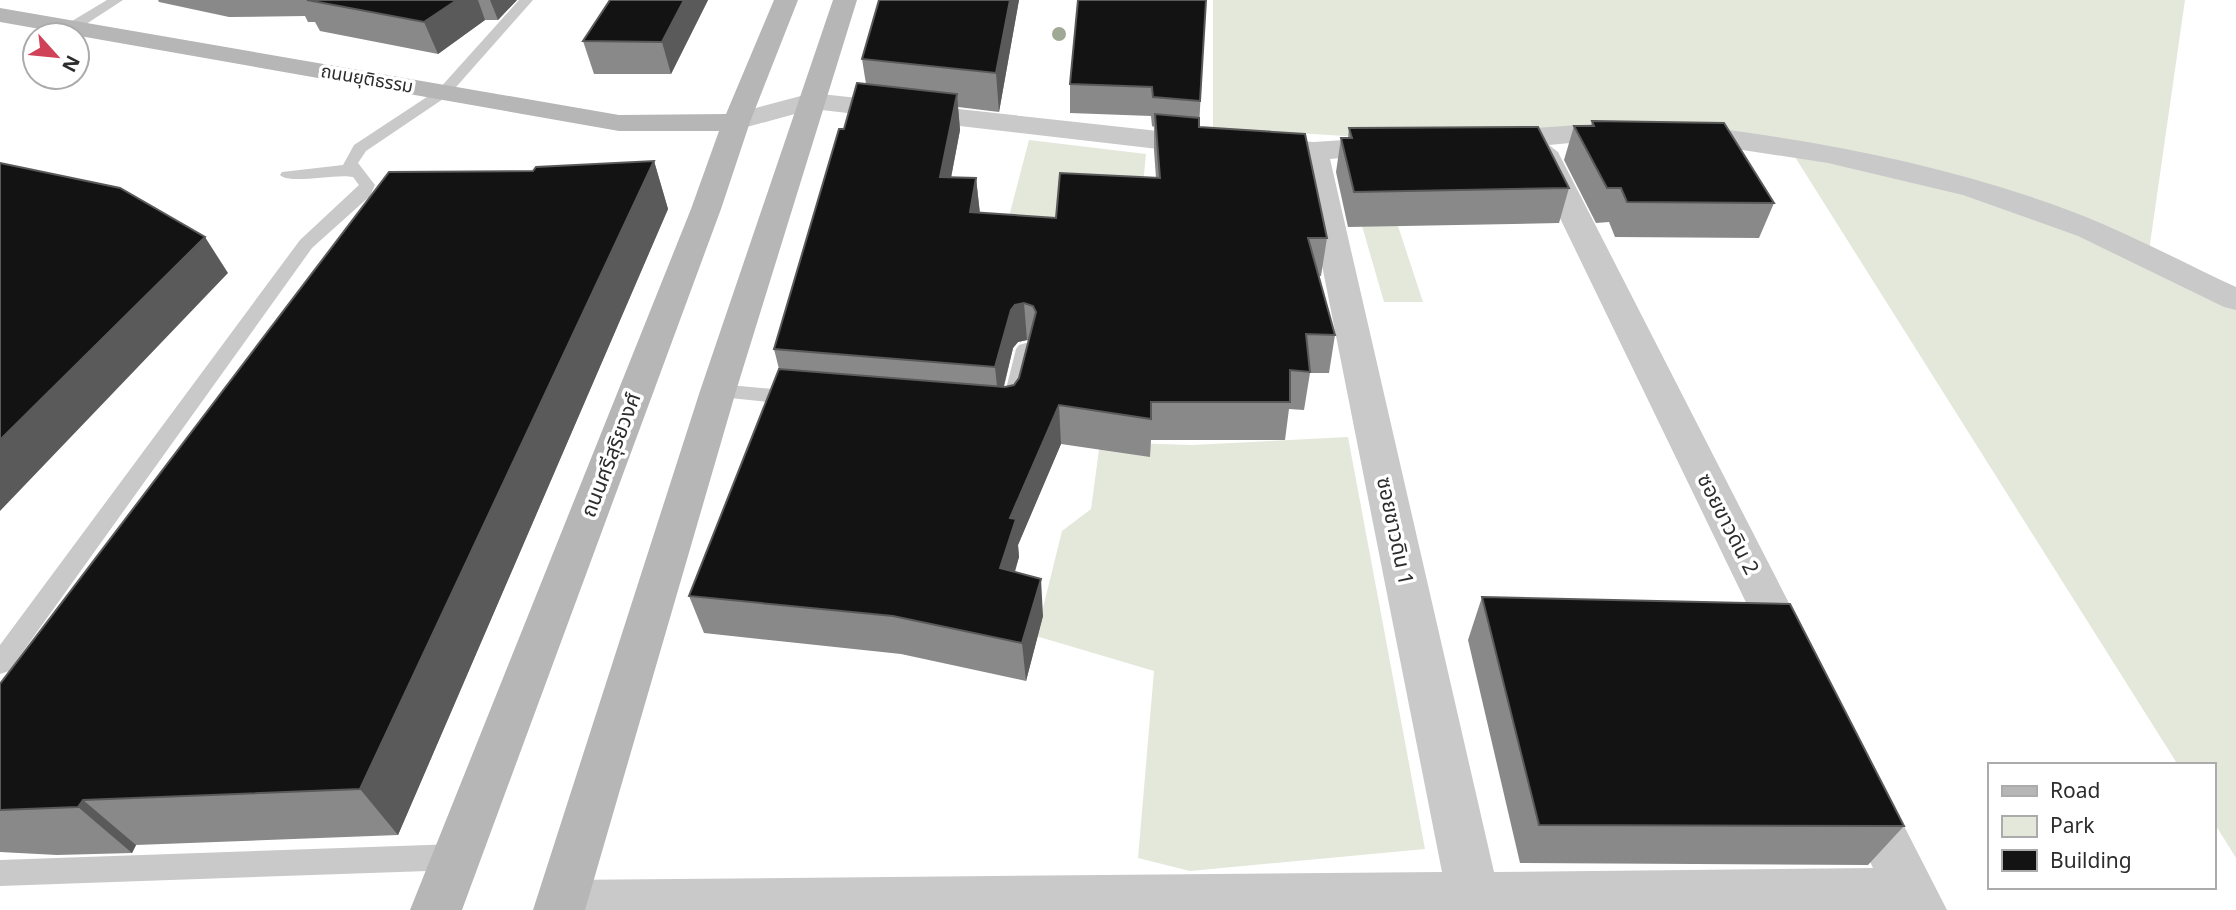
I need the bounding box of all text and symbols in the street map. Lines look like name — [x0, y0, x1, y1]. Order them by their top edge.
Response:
north arrow — [21, 21, 91, 91]
text: N — [56, 51, 86, 77]
street label: ถนนยุติธรรม — [319, 58, 415, 98]
street label: ถนนศรีสุริยวงศ์ — [573, 388, 647, 521]
street label: ซอยขาวดิน 2 — [1691, 468, 1766, 579]
street label: ซอยชาวดิน 1 — [1371, 474, 1421, 587]
legend — [1988, 763, 2215, 889]
text: Road — [2050, 776, 2100, 804]
text: Park — [2050, 811, 2095, 839]
text: Building — [2050, 846, 2132, 874]

